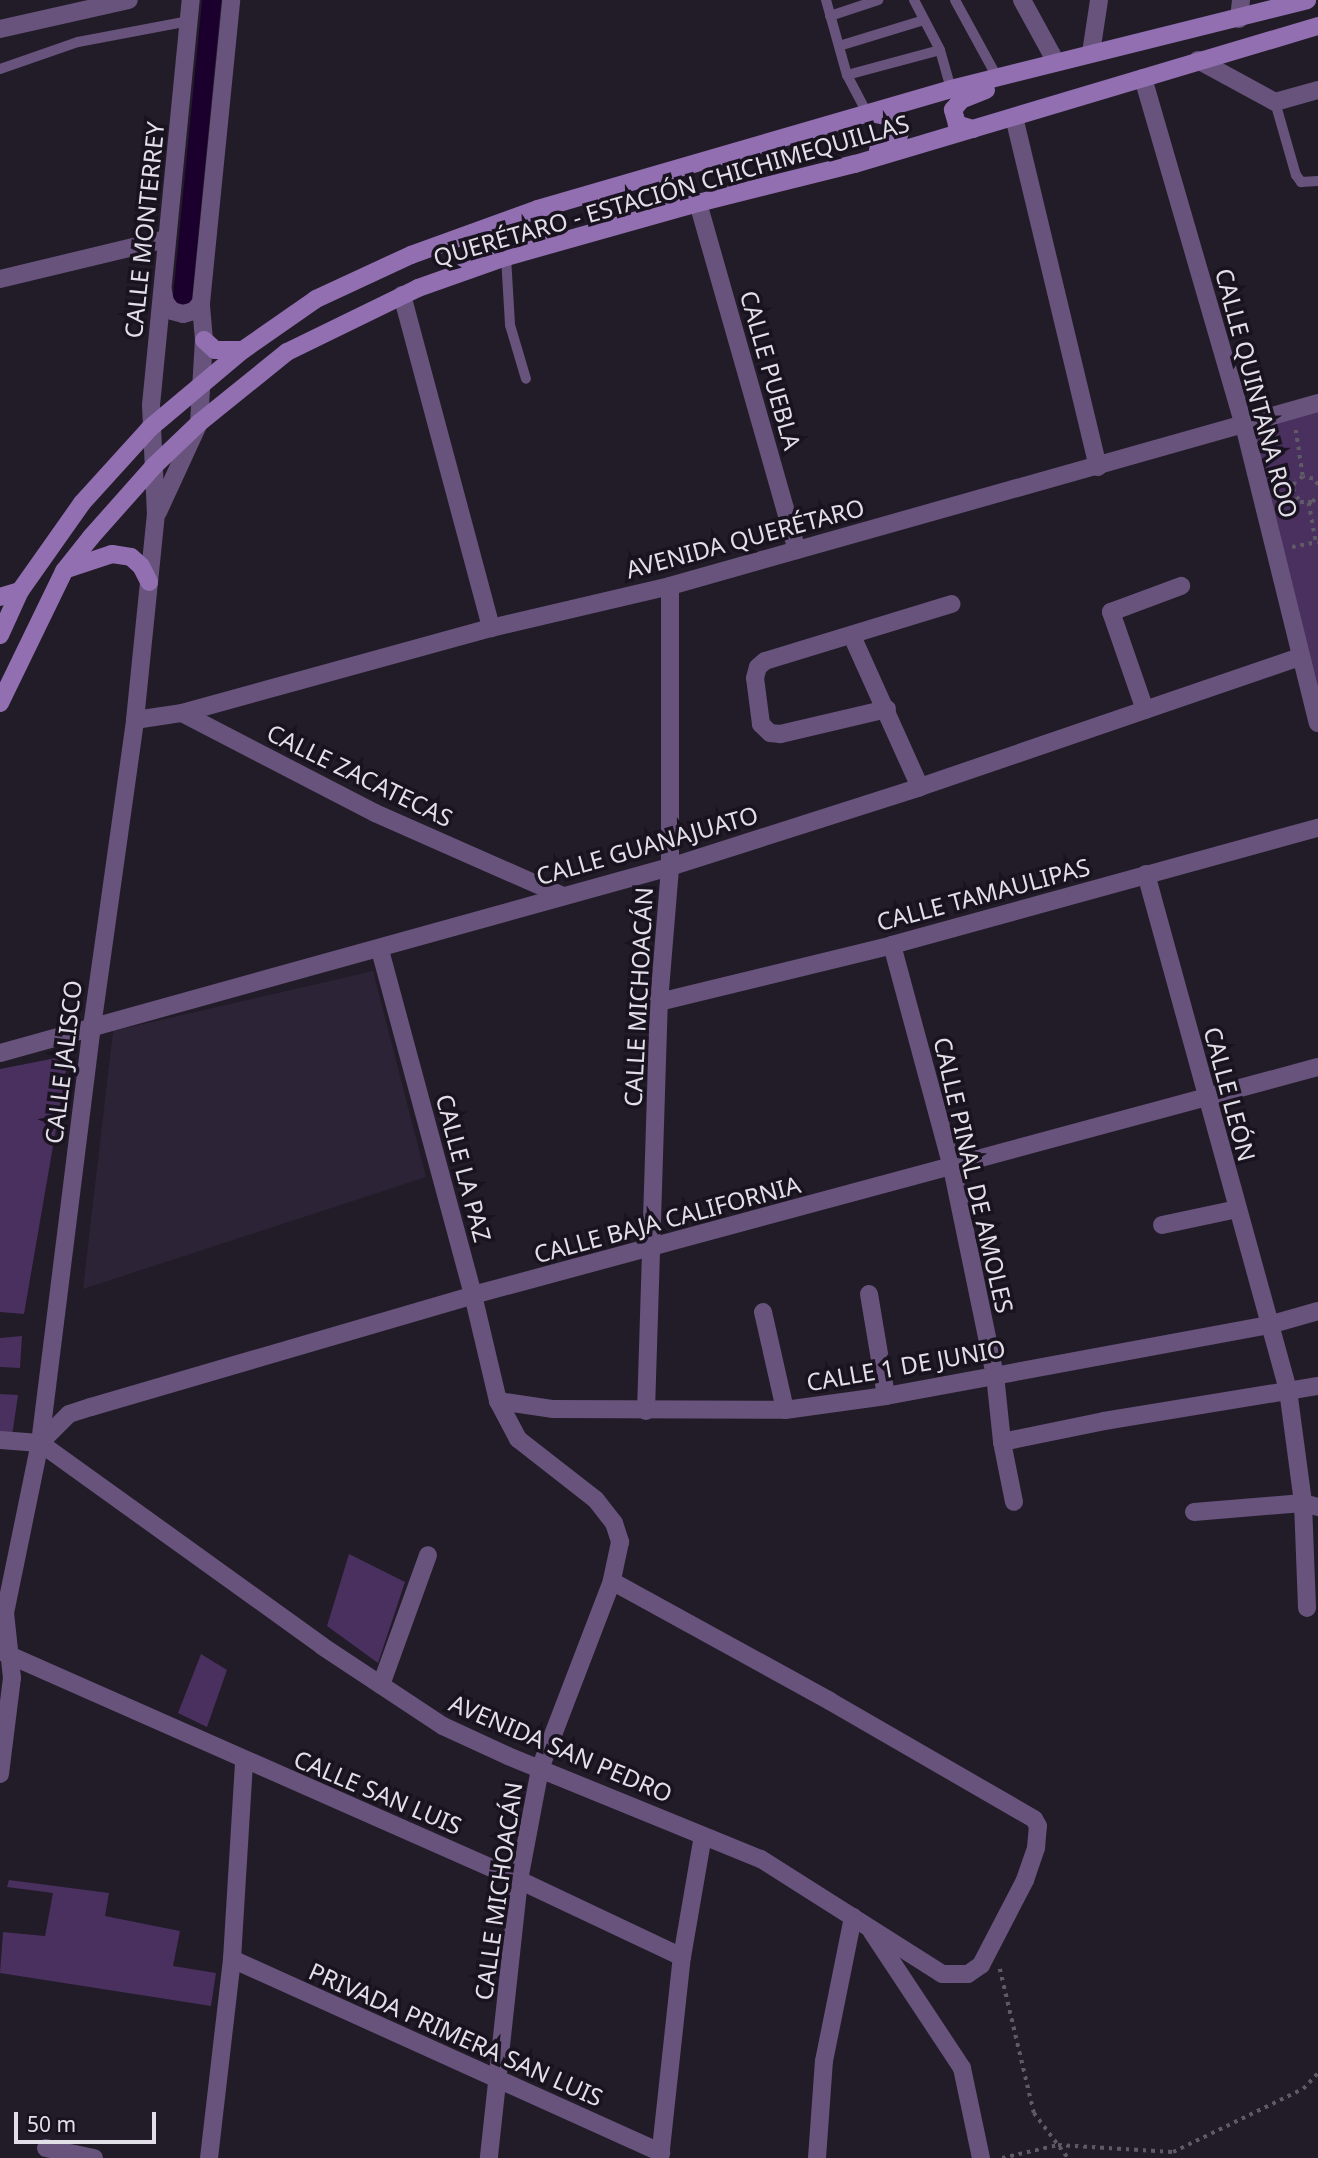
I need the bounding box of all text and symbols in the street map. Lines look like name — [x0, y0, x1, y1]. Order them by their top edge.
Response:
street label: QUERÉTARO - ESTACIÓN CHICHIMEQUILLAS — [430, 108, 912, 272]
street label: CALLE MONTERREY — [118, 120, 170, 340]
street label: CALLE QUINTANA ROO — [1210, 265, 1304, 521]
street label: CALLE PUEBLA — [735, 287, 807, 453]
street label: AVENIDA QUERÉTARO — [623, 492, 867, 584]
street label: CALLE ZACATECAS — [262, 718, 458, 832]
street label: CALLE GUANAJUATO — [533, 800, 761, 890]
street label: CALLE TAMAULIPAS — [873, 852, 1093, 936]
street label: CALLE MICHOACÁN — [618, 886, 658, 1108]
street label: CALLE JALISCO — [39, 979, 87, 1145]
street label: CALLE LEÓN — [1198, 1024, 1262, 1164]
street label: CALLE PINAL DE AMOLES — [928, 1034, 1020, 1316]
street label: CALLE LA PAZ — [430, 1091, 498, 1245]
street label: CALLE BAJA CALIFORNIA — [531, 1170, 803, 1268]
street label: CALLE 1 DE JUNIO — [804, 1333, 1008, 1397]
street label: AVENIDA SAN PEDRO — [445, 1688, 677, 1808]
street label: CALLE SAN LUIS — [290, 1744, 466, 1840]
street label: CALLE MICHOACÁN — [468, 1780, 528, 2002]
street label: PRIVADA PRIMERA SAN LUIS — [305, 1956, 607, 2112]
scale bar — [18, 2098, 159, 2142]
text: 50 m — [27, 2110, 76, 2138]

